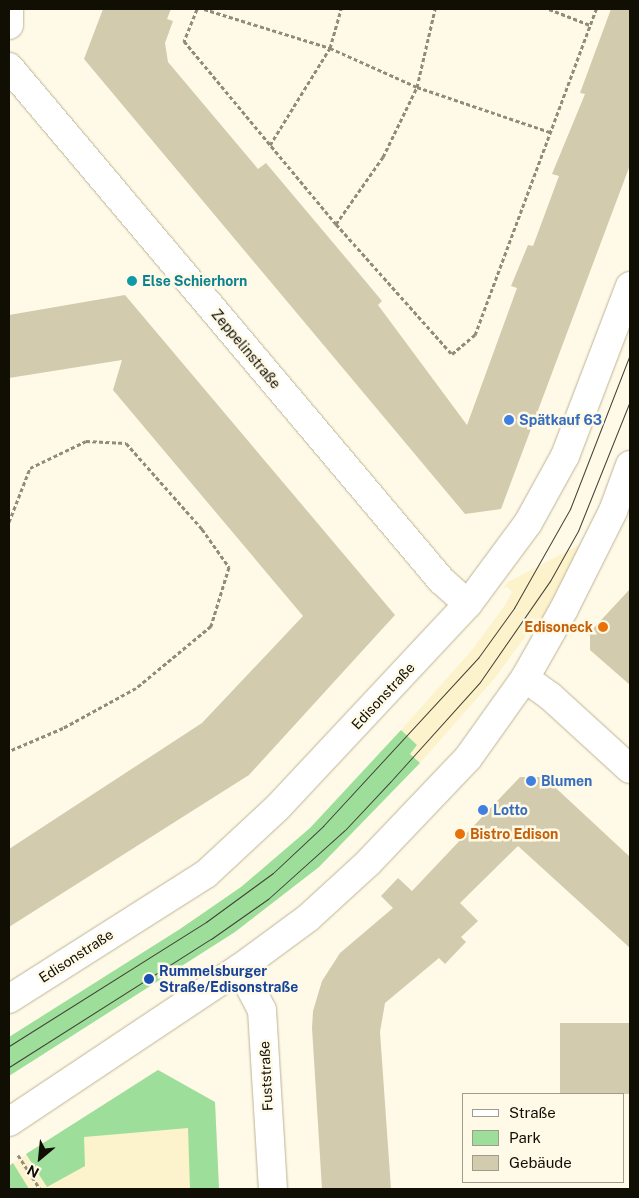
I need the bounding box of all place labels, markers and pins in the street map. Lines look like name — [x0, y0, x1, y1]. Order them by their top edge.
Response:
place label: Else Schierhorn — [142, 273, 247, 289]
marker: Else Schierhorn — [126, 275, 138, 287]
place label: Spätkauf 63 — [519, 412, 602, 428]
marker: Spätkauf 63 — [503, 414, 515, 426]
place label: Edisoneck — [524, 619, 593, 635]
marker: Edisoneck — [597, 621, 609, 633]
place label: Blumen — [541, 773, 592, 789]
marker: Blumen — [525, 775, 537, 787]
place label: Lotto — [493, 802, 528, 818]
marker: Lotto — [477, 804, 489, 816]
place label: Bistro Edison — [470, 826, 558, 842]
marker: Bistro Edison — [454, 828, 466, 840]
place label: Rummelsburger Straße/Edisonstraße — [159, 963, 298, 996]
marker: Rummelsburger Straße/Edisonstraße — [143, 973, 155, 985]

